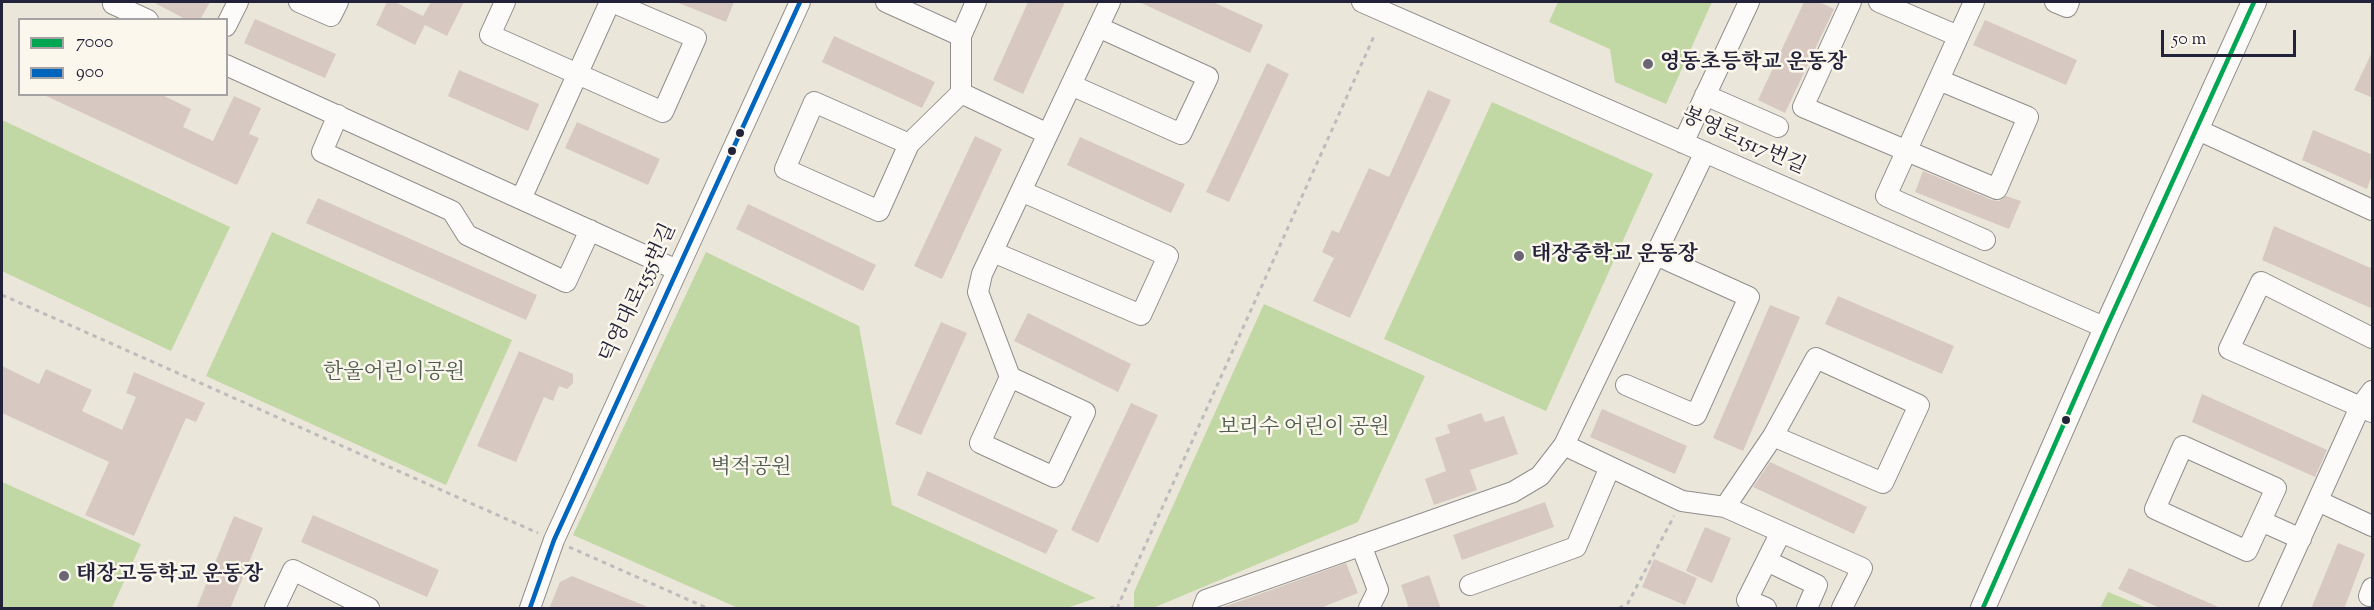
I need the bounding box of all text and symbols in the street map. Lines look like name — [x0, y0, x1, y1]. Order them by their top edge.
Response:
legend — [18, 18, 228, 96]
scale bar — [2164, 18, 2299, 56]
text: 50 m — [2172, 27, 2206, 53]
text: 7000 — [76, 30, 113, 56]
place label: 영동초등학교 운동장 — [1660, 51, 1847, 77]
marker: 영동초등학교 운동장 — [1641, 57, 1655, 71]
text: 900 — [76, 60, 104, 86]
street label: 봉영로1517번길 — [1677, 104, 1809, 182]
unlabelled marker — [734, 127, 746, 139]
unlabelled marker — [726, 145, 738, 157]
street label: 덕영대로1555번길 — [597, 220, 683, 368]
place label: 태장중학교 운동장 — [1531, 243, 1698, 269]
marker: 태장중학교 운동장 — [1512, 249, 1526, 263]
park label: 한울어린이공원 — [323, 361, 465, 387]
unlabelled marker — [2060, 414, 2072, 426]
park label: 보리수 어린이 공원 — [1218, 416, 1390, 442]
park label: 벽적공원 — [710, 456, 792, 482]
place label: 태장고등학교 운동장 — [76, 563, 263, 589]
marker: 태장고등학교 운동장 — [57, 569, 71, 583]

